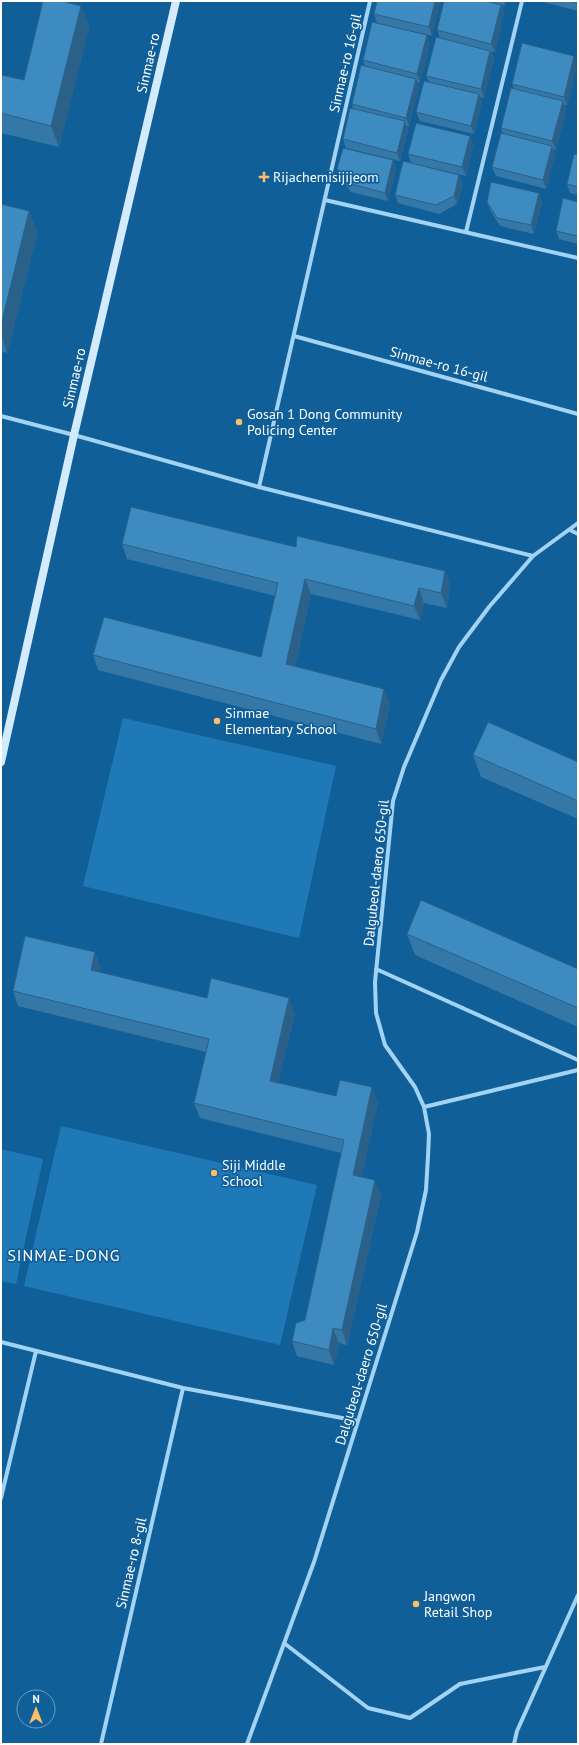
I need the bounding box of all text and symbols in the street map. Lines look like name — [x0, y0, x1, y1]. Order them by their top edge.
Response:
street label: Sinmae-ro 16-gil — [325, 12, 365, 114]
street label: Sinmae-ro — [132, 31, 164, 95]
place label: Rijachemisijijeom — [273, 168, 379, 186]
marker: Rijachemisijijeom — [258, 171, 270, 183]
street label: Sinmae-ro 16-gil — [388, 342, 490, 386]
street label: Sinmae-ro — [58, 346, 90, 410]
place label: Gosan 1 Dong Community Policing Center — [247, 405, 403, 439]
marker: Gosan 1 Dong Community Policing Center — [234, 417, 244, 427]
place label: Sinmae Elementary School — [225, 704, 337, 738]
marker: Sinmae Elementary School — [212, 716, 222, 726]
street label: Dalgubeol-daero 650-gil — [359, 799, 393, 947]
place label: Siji Middle School — [222, 1156, 286, 1190]
marker: Siji Middle School — [209, 1168, 219, 1178]
district label: SINMAE-DONG — [7, 1245, 121, 1265]
street label: Dalgubeol-daero 650-gil — [331, 1301, 391, 1447]
street label: Sinmae-ro 8-gil — [112, 1515, 150, 1611]
place label: Jangwon Retail Shop — [423, 1587, 492, 1621]
marker: Jangwon Retail Shop — [411, 1599, 421, 1609]
north arrow — [16, 1689, 56, 1729]
text: N — [32, 1692, 40, 1706]

